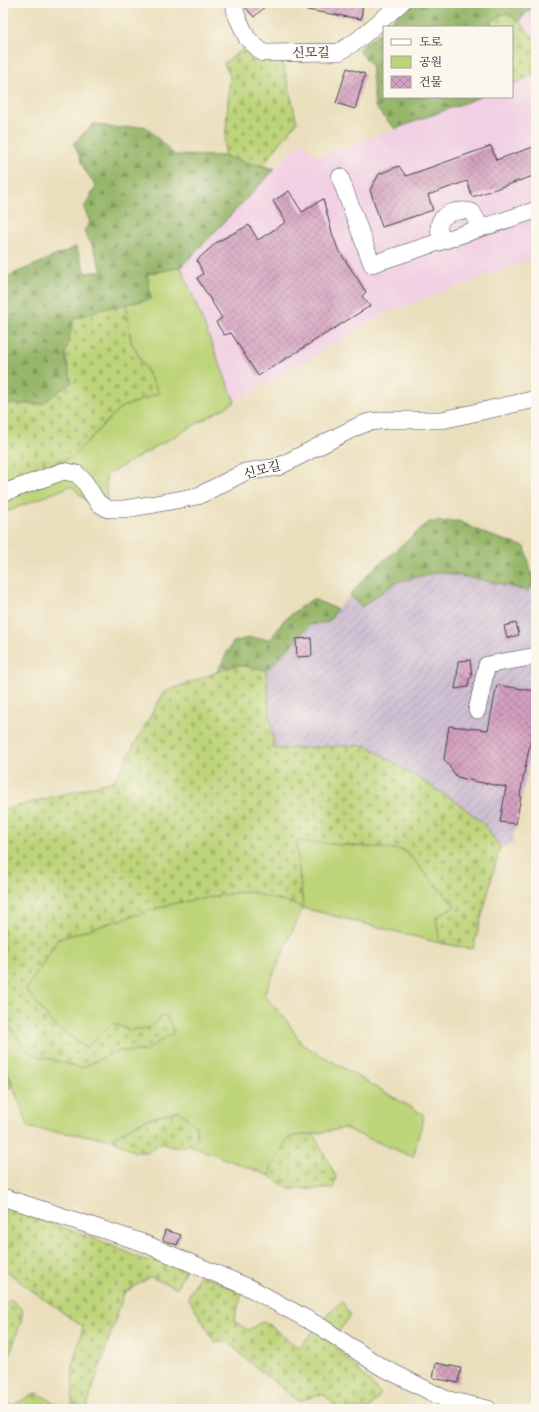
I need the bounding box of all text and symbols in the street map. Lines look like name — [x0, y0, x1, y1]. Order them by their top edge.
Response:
legend — [383, 26, 513, 98]
text: 도로 — [419, 35, 443, 50]
street label: 신모길 — [292, 45, 330, 61]
text: 공원 — [419, 55, 442, 70]
text: 건물 — [419, 75, 443, 90]
street label: 신모길 — [242, 457, 283, 483]

